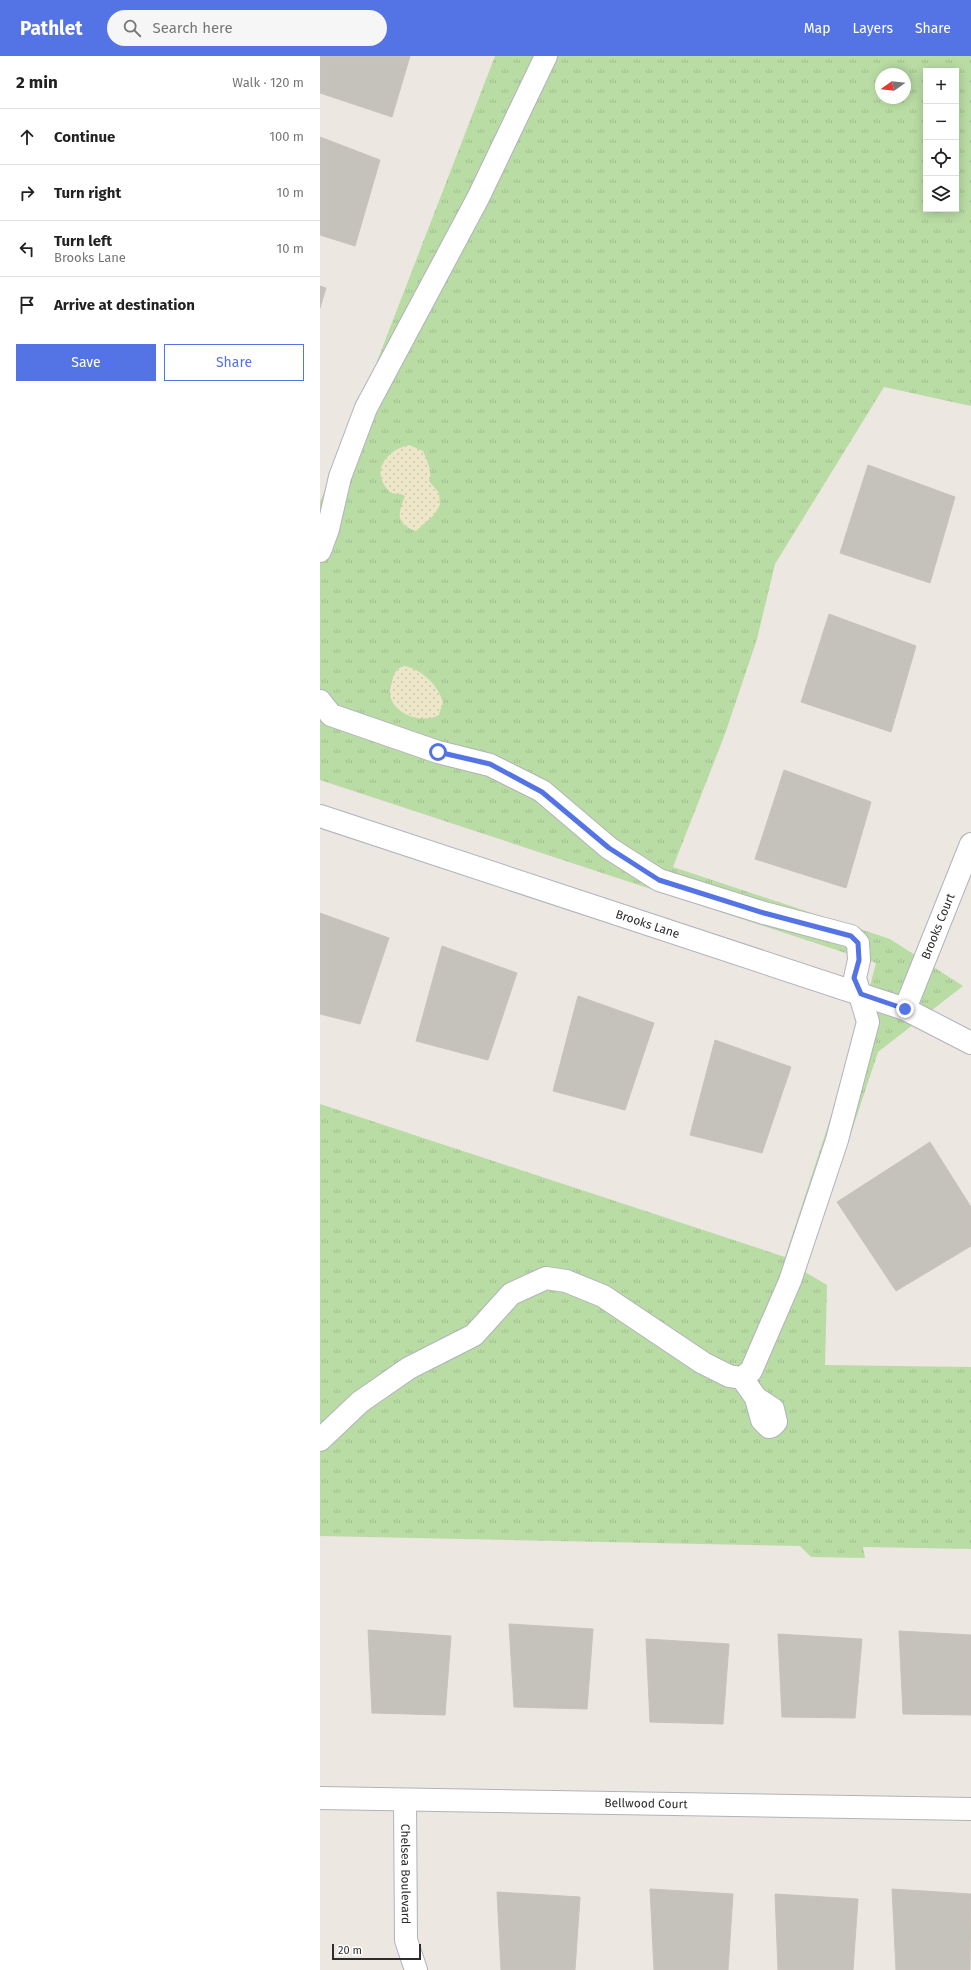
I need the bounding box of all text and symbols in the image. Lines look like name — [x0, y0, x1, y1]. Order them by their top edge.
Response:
search box — [107, 10, 387, 46]
text: Pathlet — [20, 17, 83, 40]
icon: search — [121, 17, 143, 39]
text: Search here — [153, 19, 233, 37]
text: Map — [804, 20, 830, 37]
text: Layers — [852, 20, 893, 37]
text: Share — [915, 20, 951, 37]
north arrow — [875, 68, 911, 104]
map controls — [923, 68, 959, 212]
button: + — [923, 68, 959, 104]
text: 2 min — [16, 72, 58, 93]
text: Walk · 120 m — [232, 75, 304, 90]
button: − — [923, 104, 959, 140]
icon: ahead — [16, 126, 38, 148]
text: Continue — [54, 128, 115, 146]
text: 100 m — [269, 129, 304, 144]
button: locate — [923, 140, 959, 176]
button: layers — [923, 176, 959, 212]
icon: right — [16, 182, 38, 204]
text: Turn right — [54, 184, 121, 202]
text: 10 m — [277, 185, 304, 200]
text: Turn left — [54, 232, 112, 250]
icon: left — [16, 238, 38, 260]
text: 10 m — [277, 241, 304, 256]
text: Brooks Lane — [54, 250, 126, 265]
icon: arrive — [16, 294, 38, 316]
text: Arrive at destination — [54, 296, 195, 314]
button: Save — [16, 344, 156, 381]
button: Share — [164, 344, 304, 381]
route start — [429, 743, 447, 761]
street label: Brooks Court — [919, 891, 958, 961]
street label: Brooks Lane — [614, 907, 681, 941]
route end — [896, 1000, 914, 1018]
street label: Bellwood Court — [604, 1796, 688, 1811]
street label: Chelsea Boulevard — [398, 1824, 413, 1924]
scale bar — [332, 1942, 421, 1961]
text: 20 m — [338, 1944, 362, 1957]

